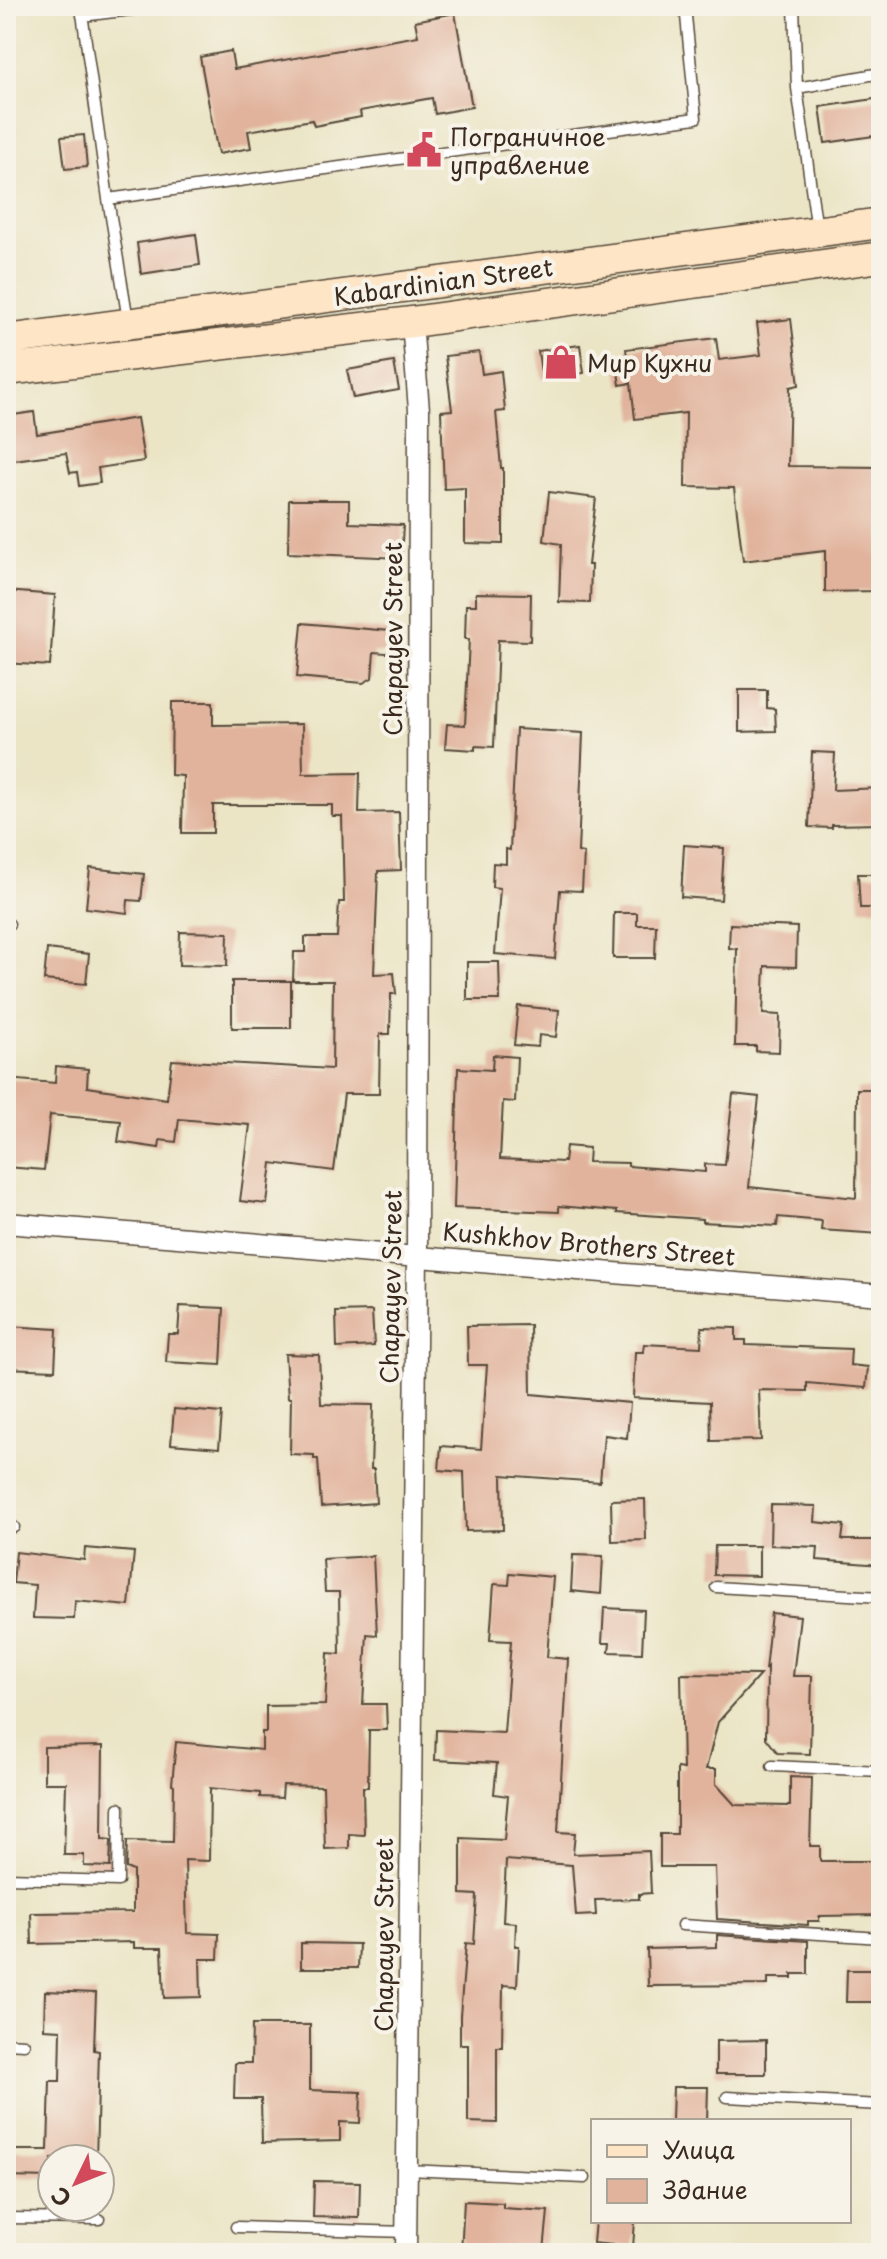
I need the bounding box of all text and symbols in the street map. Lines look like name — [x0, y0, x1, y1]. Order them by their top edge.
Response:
place label: Пограничное управление — [450, 118, 606, 182]
public building icon: Пограничное управление — [405, 131, 443, 169]
street label: Kabardinian Street — [331, 248, 555, 314]
shop icon: Мир Кухни — [542, 343, 580, 381]
place label: Мир Кухни — [587, 344, 712, 380]
street label: Chapayev Street — [374, 542, 410, 736]
street label: Chapayev Street — [370, 1190, 410, 1384]
street label: Kushkhov Brothers Street — [441, 1212, 737, 1274]
street label: Chapayev Street — [365, 1838, 401, 2032]
legend — [591, 2119, 851, 2223]
text: Улица — [663, 2131, 735, 2167]
north arrow — [36, 2143, 116, 2223]
text: Здание — [663, 2171, 748, 2207]
text: С — [43, 2180, 78, 2215]

